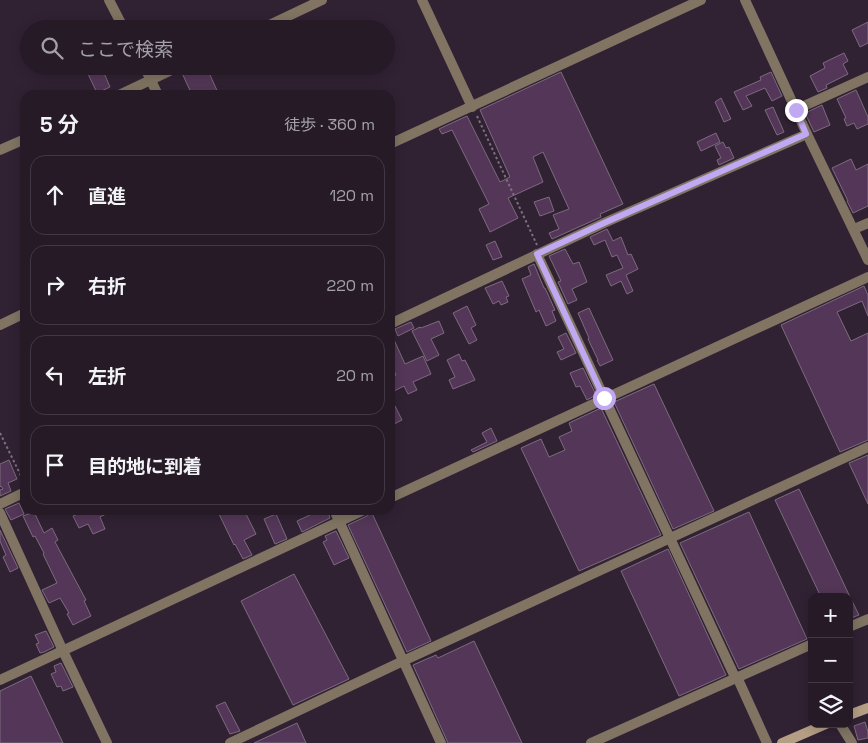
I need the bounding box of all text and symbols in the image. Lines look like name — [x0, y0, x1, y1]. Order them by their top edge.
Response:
search box — [20, 20, 395, 75]
icon: search — [38, 34, 66, 62]
text: ここで検索 — [78, 37, 173, 62]
route end — [785, 99, 808, 122]
text: 5 分 — [40, 111, 79, 138]
text: 徒歩 · 360 m — [284, 114, 375, 135]
icon: ahead — [41, 181, 69, 209]
text: 直進 — [88, 184, 126, 209]
text: 120 m — [330, 185, 374, 206]
icon: right — [41, 271, 69, 299]
text: 右折 — [88, 274, 126, 299]
text: 220 m — [327, 275, 374, 296]
icon: left — [41, 361, 69, 389]
text: 左折 — [88, 364, 126, 389]
text: 20 m — [336, 365, 374, 386]
route start — [593, 387, 616, 410]
icon: arrive — [41, 451, 69, 479]
text: 目的地に到着 — [88, 454, 202, 479]
map controls — [808, 593, 853, 728]
button: + — [808, 593, 853, 638]
button: − — [808, 638, 853, 683]
button: layers — [808, 683, 853, 728]

